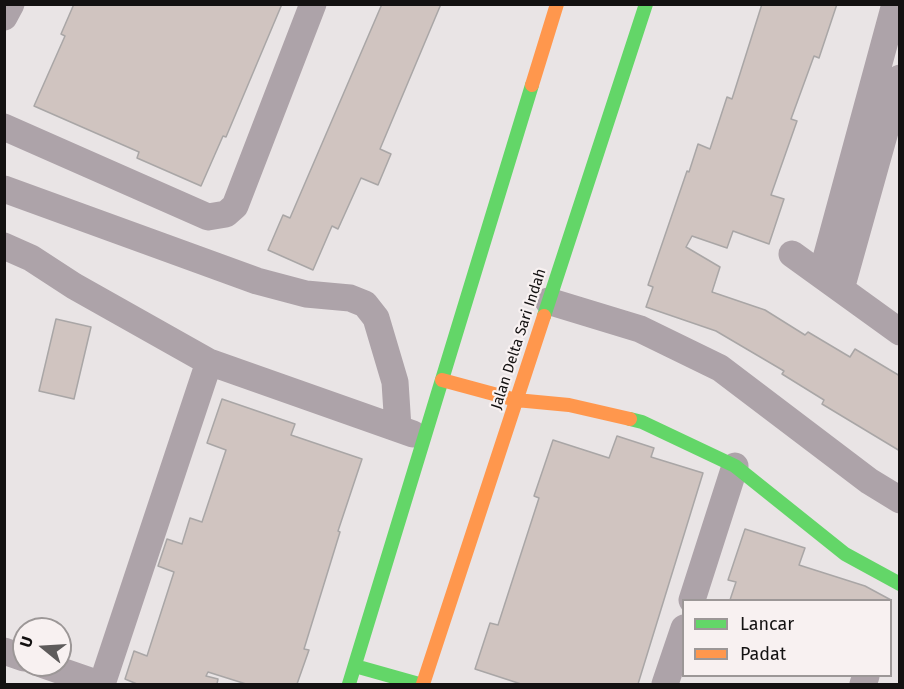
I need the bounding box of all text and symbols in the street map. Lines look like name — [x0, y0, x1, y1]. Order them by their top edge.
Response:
street label: Jalan Delta Sari Indah — [488, 266, 550, 412]
legend — [682, 599, 892, 677]
text: Lancar — [740, 613, 794, 635]
north arrow — [12, 617, 72, 677]
text: U — [16, 634, 37, 650]
text: Padat — [740, 643, 786, 665]

